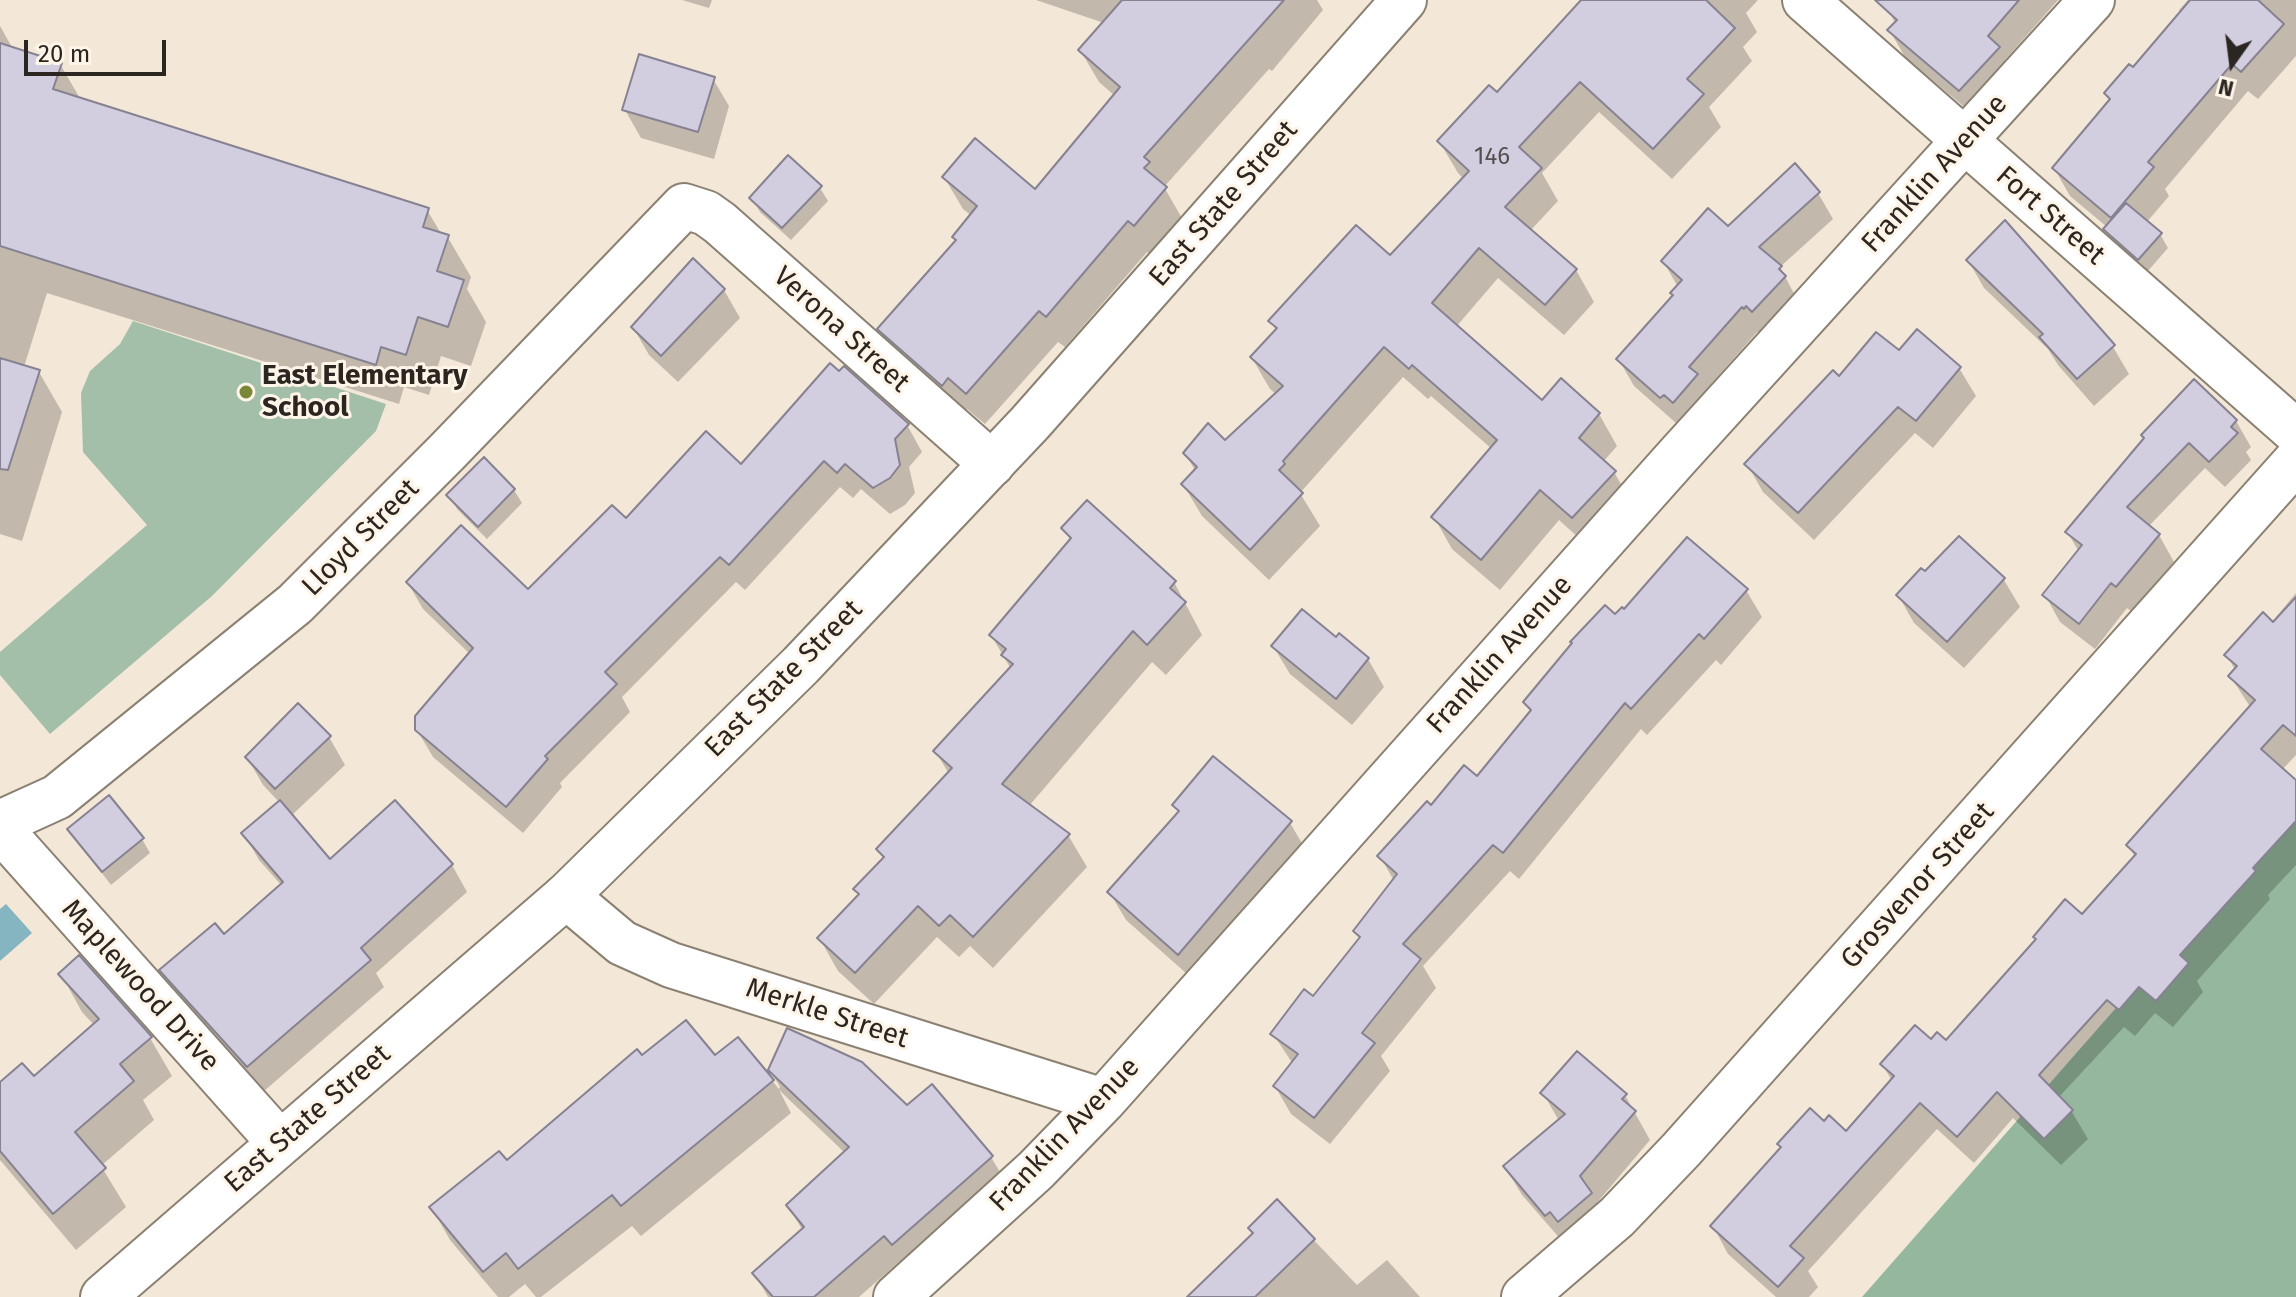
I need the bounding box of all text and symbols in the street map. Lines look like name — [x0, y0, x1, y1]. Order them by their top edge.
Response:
scale bar — [28, 24, 170, 74]
north arrow — [2192, 24, 2272, 104]
text: 20 m — [38, 40, 90, 68]
text: N — [2216, 73, 2236, 103]
street label: Franklin Avenue — [1855, 88, 2015, 260]
street label: East State Street — [1143, 114, 1305, 294]
house number: 146 — [1474, 143, 1510, 171]
street label: Fort Street — [1989, 160, 2111, 272]
street label: Verona Street — [766, 260, 916, 400]
place label: East Elementary School — [262, 359, 467, 425]
marker: East Elementary School — [237, 383, 255, 401]
street label: Lloyd Street — [295, 472, 427, 604]
street label: Franklin Avenue — [1420, 569, 1580, 741]
street label: East State Street — [698, 593, 870, 765]
street label: Grosvenor Street — [1834, 796, 2002, 976]
street label: Maplewood Drive — [54, 893, 226, 1079]
street label: Merkle Street — [741, 972, 913, 1056]
street label: East State Street — [218, 1038, 398, 1200]
street label: Franklin Avenue — [983, 1051, 1147, 1219]

